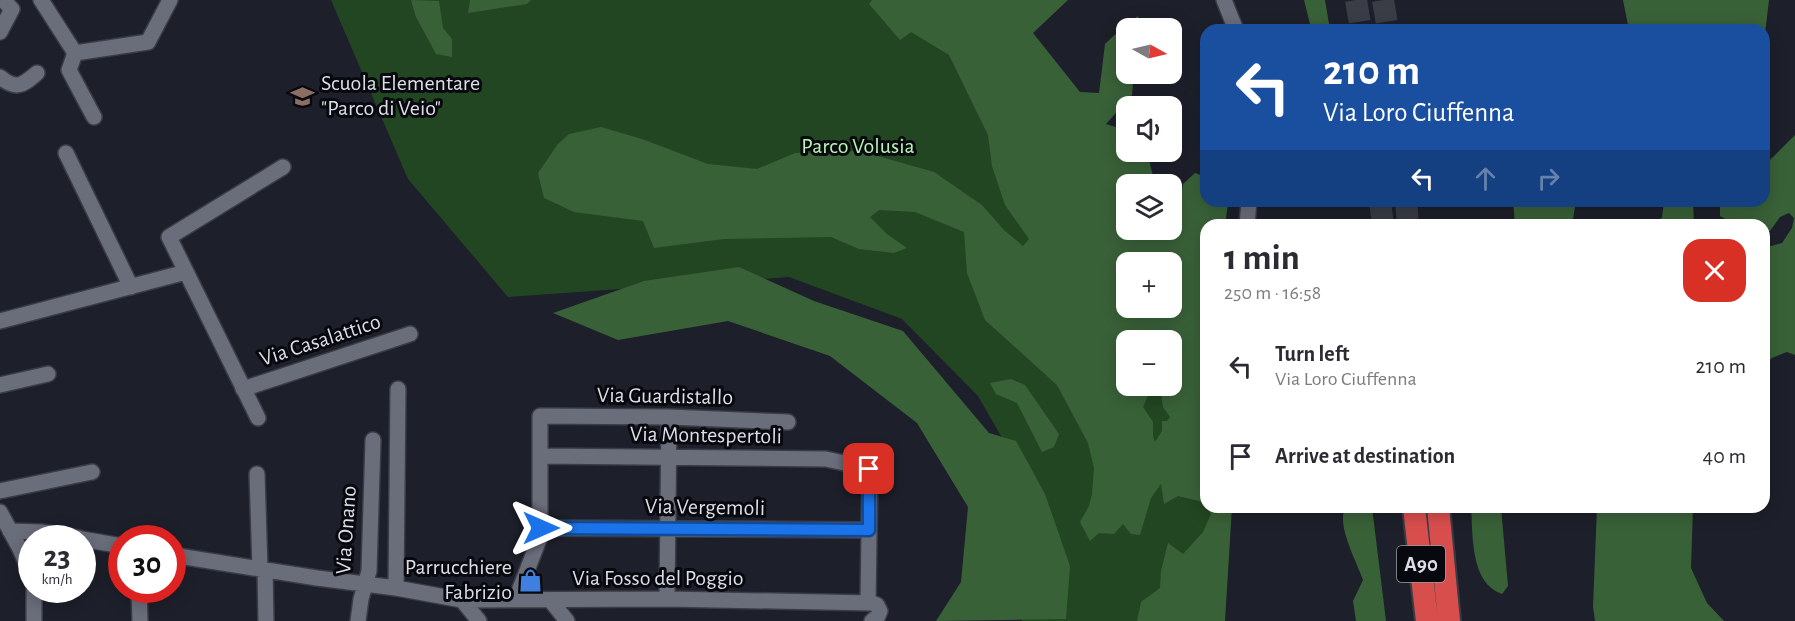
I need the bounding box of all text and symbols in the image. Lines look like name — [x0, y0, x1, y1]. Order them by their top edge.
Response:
north arrow — [1116, 18, 1182, 84]
map controls — [1116, 18, 1182, 396]
icon: left — [1224, 48, 1302, 126]
text: 210 m — [1323, 50, 1420, 92]
place label: Scuola Elementare "Parco di Veio" — [321, 72, 480, 119]
school or university icon: Scuola Elementare "Parco di Veio" — [290, 83, 316, 109]
button: sound — [1116, 96, 1182, 162]
text: Via Loro Ciuffenna — [1323, 99, 1514, 126]
park label: Parco Volusia — [801, 135, 915, 157]
icon: left — [1406, 162, 1439, 195]
icon: ahead — [1469, 162, 1502, 195]
icon: right — [1532, 162, 1565, 195]
button: layers — [1116, 174, 1182, 240]
button: close — [1683, 239, 1746, 302]
text: 1 min — [1224, 240, 1300, 276]
button: + — [1116, 252, 1182, 318]
text: 250 m · 16:58 — [1224, 283, 1321, 303]
street label: Via Casalattico — [257, 310, 383, 370]
button: − — [1116, 330, 1182, 396]
text: Turn left — [1275, 343, 1349, 365]
icon: left — [1224, 350, 1257, 383]
text: 210 m — [1696, 355, 1746, 377]
text: Via Loro Ciuffenna — [1275, 369, 1417, 389]
street label: Via Guardistallo — [597, 384, 733, 408]
street label: Via Montespertoli — [630, 423, 782, 447]
icon: arrive — [1224, 440, 1257, 473]
pin — [843, 443, 894, 494]
text: Arrive at destination — [1275, 445, 1455, 467]
text: 40 m — [1703, 445, 1746, 467]
icon: arrive — [852, 452, 885, 485]
street label: Via Onano — [332, 485, 360, 575]
street label: Via Vergemoli — [645, 495, 765, 519]
position arrow — [509, 496, 573, 560]
speed limit sign: 30 — [108, 525, 186, 603]
text: 23 — [43, 542, 71, 572]
road number: A90 — [1397, 546, 1445, 582]
place label: Parrucchiere Fabrizio — [405, 556, 512, 603]
shop icon: Parrucchiere Fabrizio — [517, 567, 543, 593]
street label: Via Fosso del Poggio — [572, 567, 744, 589]
text: km/h — [42, 572, 72, 587]

